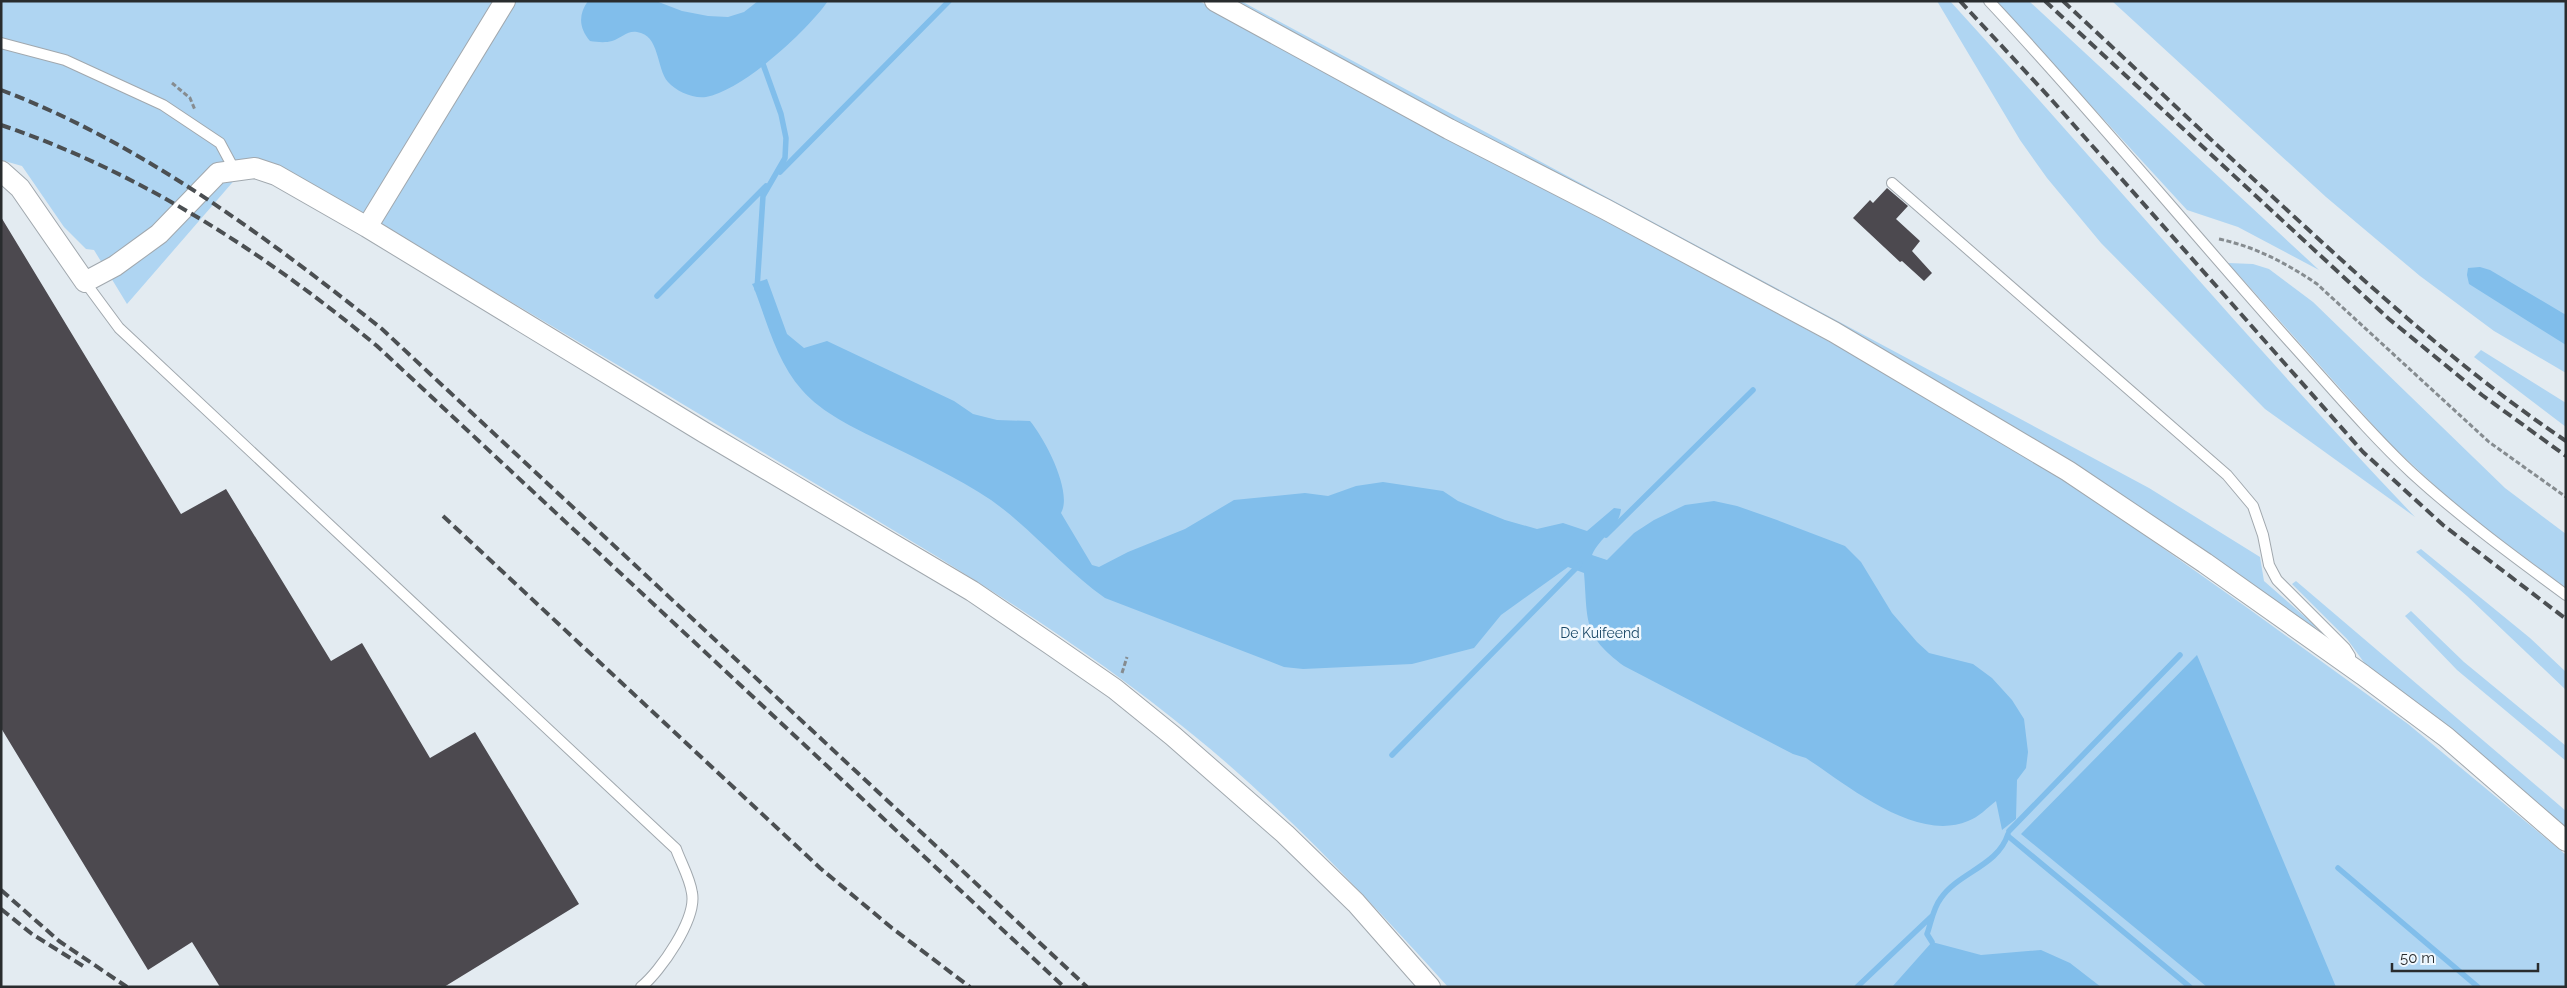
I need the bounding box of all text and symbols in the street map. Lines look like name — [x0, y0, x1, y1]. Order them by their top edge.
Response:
park label: De Kuifeend — [1560, 625, 1640, 641]
scale bar — [2392, 940, 2538, 972]
text: 50 m — [2400, 949, 2435, 967]

